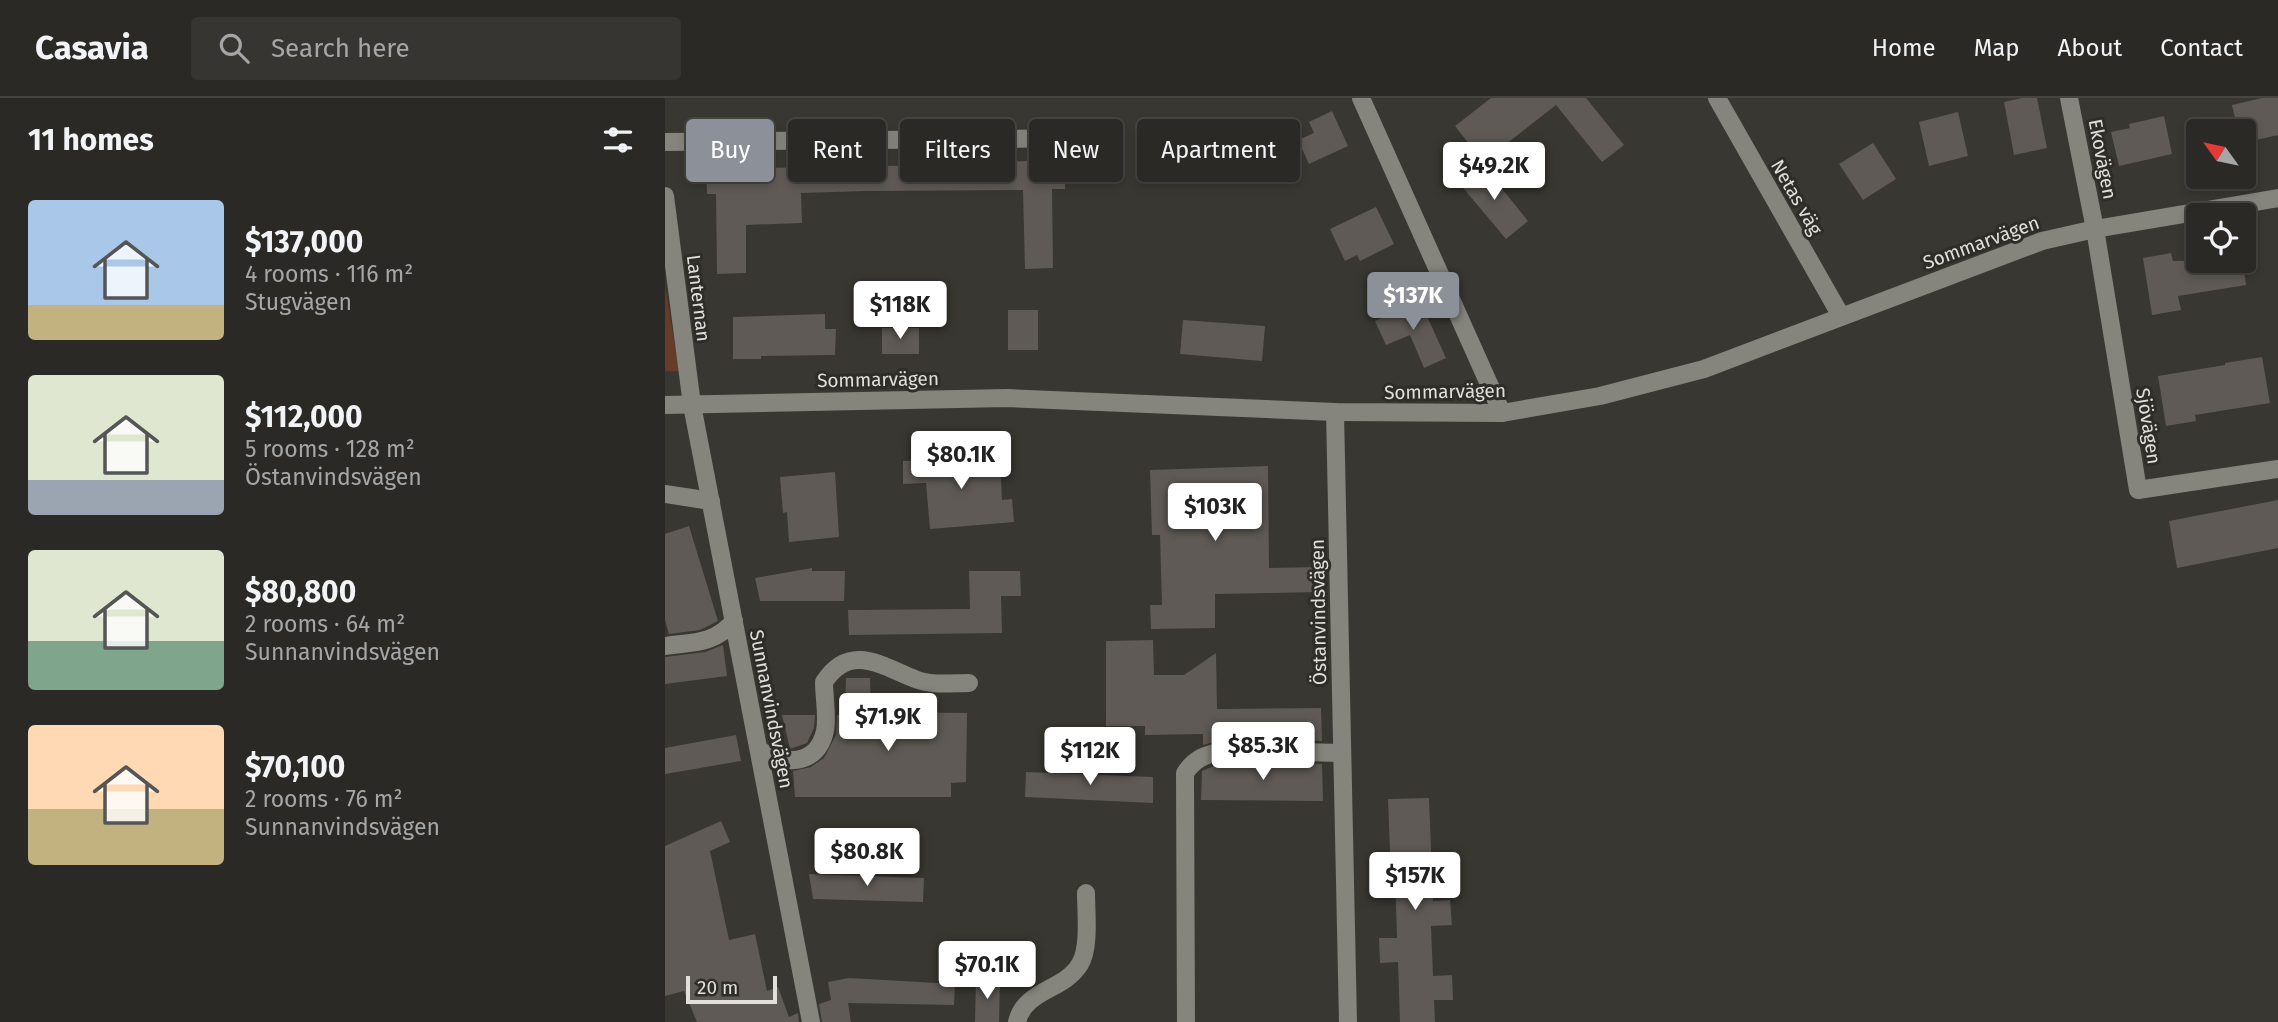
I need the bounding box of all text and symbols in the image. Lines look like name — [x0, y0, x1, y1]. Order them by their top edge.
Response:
search box — [191, 17, 681, 80]
text: Casavia — [35, 28, 149, 68]
icon: search — [215, 29, 253, 67]
text: Search here — [271, 33, 410, 64]
text: Home — [1872, 34, 1936, 62]
text: Map — [1974, 34, 2020, 62]
text: About — [2058, 34, 2122, 62]
text: Contact — [2160, 34, 2243, 62]
street label: Ekovägen — [2083, 117, 2122, 201]
chip: Buy — [686, 119, 774, 182]
chip: Rent — [788, 119, 886, 182]
chip: Filters — [900, 119, 1015, 182]
chip: New — [1029, 119, 1123, 182]
chip: Apartment — [1137, 119, 1300, 182]
north arrow — [2186, 119, 2256, 189]
map controls — [2186, 119, 2256, 273]
icon: filters — [599, 121, 637, 159]
text: 11 homes — [28, 122, 154, 158]
pin: $49.2K — [1437, 142, 1551, 202]
text: $49.2K — [1459, 151, 1529, 179]
street label: Netas väg — [1766, 155, 1827, 239]
button: locate — [2186, 203, 2256, 273]
street label: Sommarvägen — [1920, 211, 2042, 274]
text: $137,000 — [245, 224, 363, 260]
icon: home — [84, 228, 168, 312]
street label: Lanternan — [682, 253, 715, 343]
text: 4 rooms · 116 m² — [245, 260, 413, 288]
pin: $137K — [1364, 272, 1462, 332]
text: $137K — [1383, 281, 1443, 309]
pin: $118K — [851, 282, 949, 341]
text: Stugvägen — [245, 288, 352, 316]
text: $118K — [870, 290, 930, 318]
street label: Sommarvägen — [817, 367, 939, 392]
street label: Sommarvägen — [1384, 379, 1506, 404]
street label: Sjövägen — [2131, 386, 2166, 466]
text: $112,000 — [245, 399, 363, 435]
icon: home — [84, 403, 168, 487]
pin: $80.1K — [904, 432, 1018, 491]
text: 5 rooms · 128 m² — [245, 435, 415, 463]
text: $80.1K — [927, 440, 995, 468]
text: Östanvindsvägen — [245, 463, 422, 491]
pin: $103K — [1166, 484, 1264, 543]
text: $103K — [1184, 492, 1246, 520]
street label: Östanvindsvägen — [1306, 539, 1331, 685]
text: $80,800 — [245, 574, 356, 610]
icon: home — [84, 578, 168, 662]
text: 2 rooms · 64 m² — [245, 610, 405, 638]
street label: Sunnanvindsvägen — [745, 628, 798, 790]
text: Sunnanvindsvägen — [245, 638, 440, 666]
pin: $71.9K — [831, 694, 945, 753]
text: $71.9K — [855, 702, 921, 730]
pin: $85.3K — [1206, 722, 1320, 782]
pin: $112K — [1041, 728, 1139, 787]
text: $85.3K — [1228, 731, 1298, 759]
text: $112K — [1060, 736, 1120, 764]
text: $70,100 — [245, 749, 345, 785]
icon: home — [84, 753, 168, 837]
text: 2 rooms · 76 m² — [245, 785, 403, 813]
text: Sunnanvindsvägen — [245, 813, 440, 841]
pin: $80.8K — [810, 828, 924, 888]
text: $80.8K — [831, 837, 903, 865]
pin: $157K — [1366, 852, 1464, 912]
text: $157K — [1385, 861, 1445, 889]
pin: $70.1K — [930, 942, 1044, 1001]
text: $70.1K — [955, 950, 1019, 978]
scale bar — [686, 973, 777, 1005]
text: 20 m — [697, 976, 738, 999]

